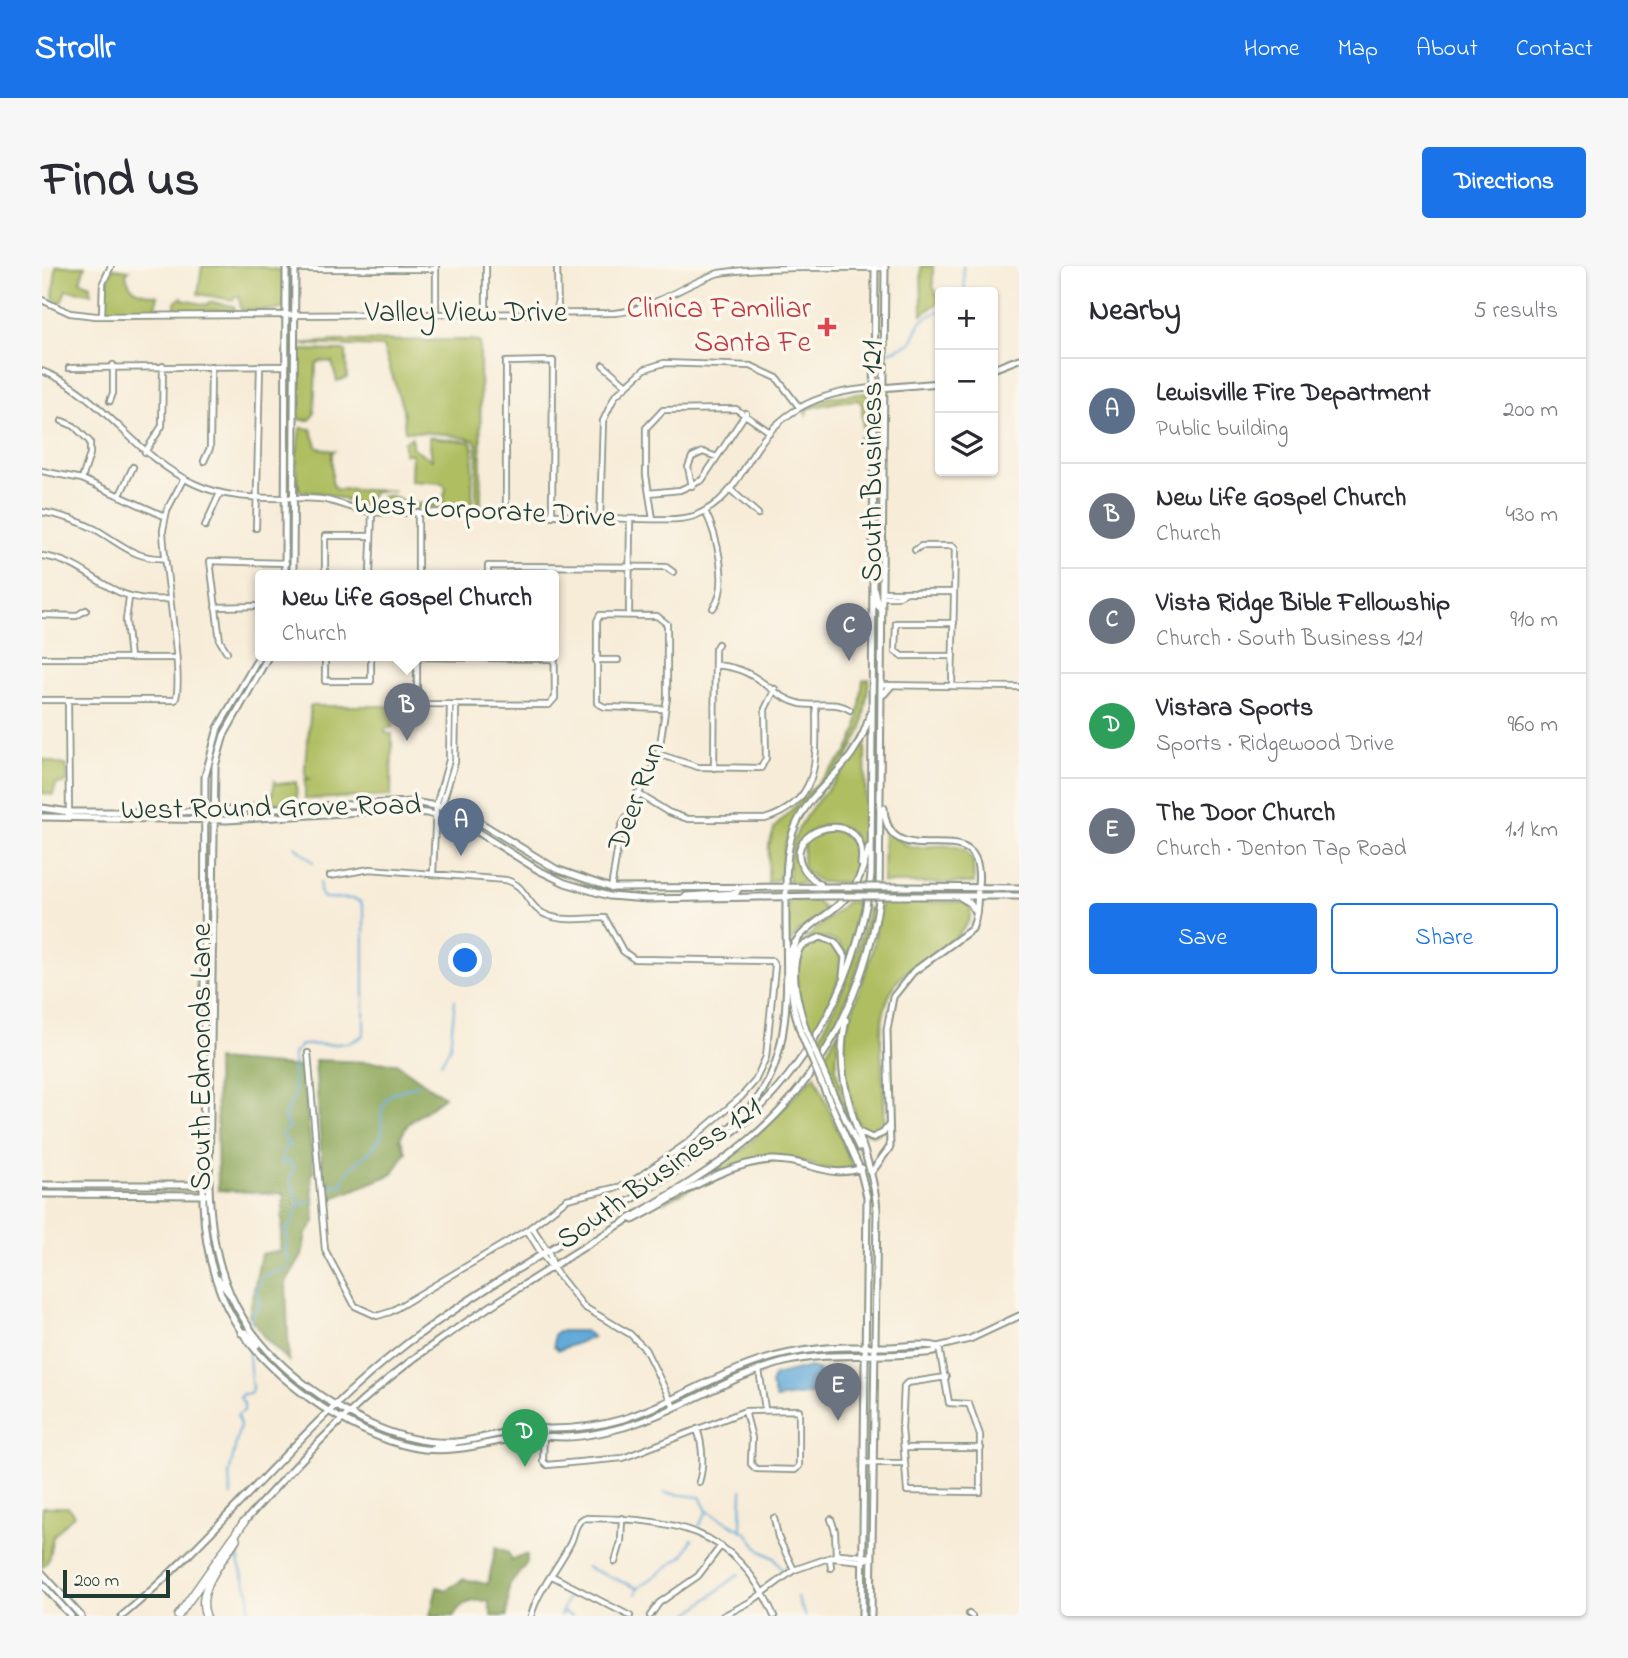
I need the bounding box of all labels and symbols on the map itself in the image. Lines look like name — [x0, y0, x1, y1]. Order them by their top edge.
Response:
place label: Clinica Familiar Santa Fe — [627, 288, 812, 366]
street label: Valley View Drive — [364, 292, 568, 336]
marker: Clinica Familiar Santa Fe — [817, 317, 837, 337]
street label: South Business 121 — [852, 340, 896, 582]
street label: West Corporate Drive — [353, 483, 618, 541]
pin: C — [826, 603, 872, 661]
pin: B — [384, 683, 430, 741]
street label: Deer Run — [597, 736, 678, 859]
street label: West Round Grove Road — [120, 784, 422, 834]
pin: A — [438, 798, 484, 856]
street label: South Edmonds Lane — [181, 923, 225, 1191]
your location — [448, 943, 482, 977]
street label: South Business 121 — [548, 1088, 772, 1262]
pin: E — [815, 1363, 861, 1421]
pin: D — [502, 1409, 548, 1467]
scale bar — [63, 1567, 170, 1599]

